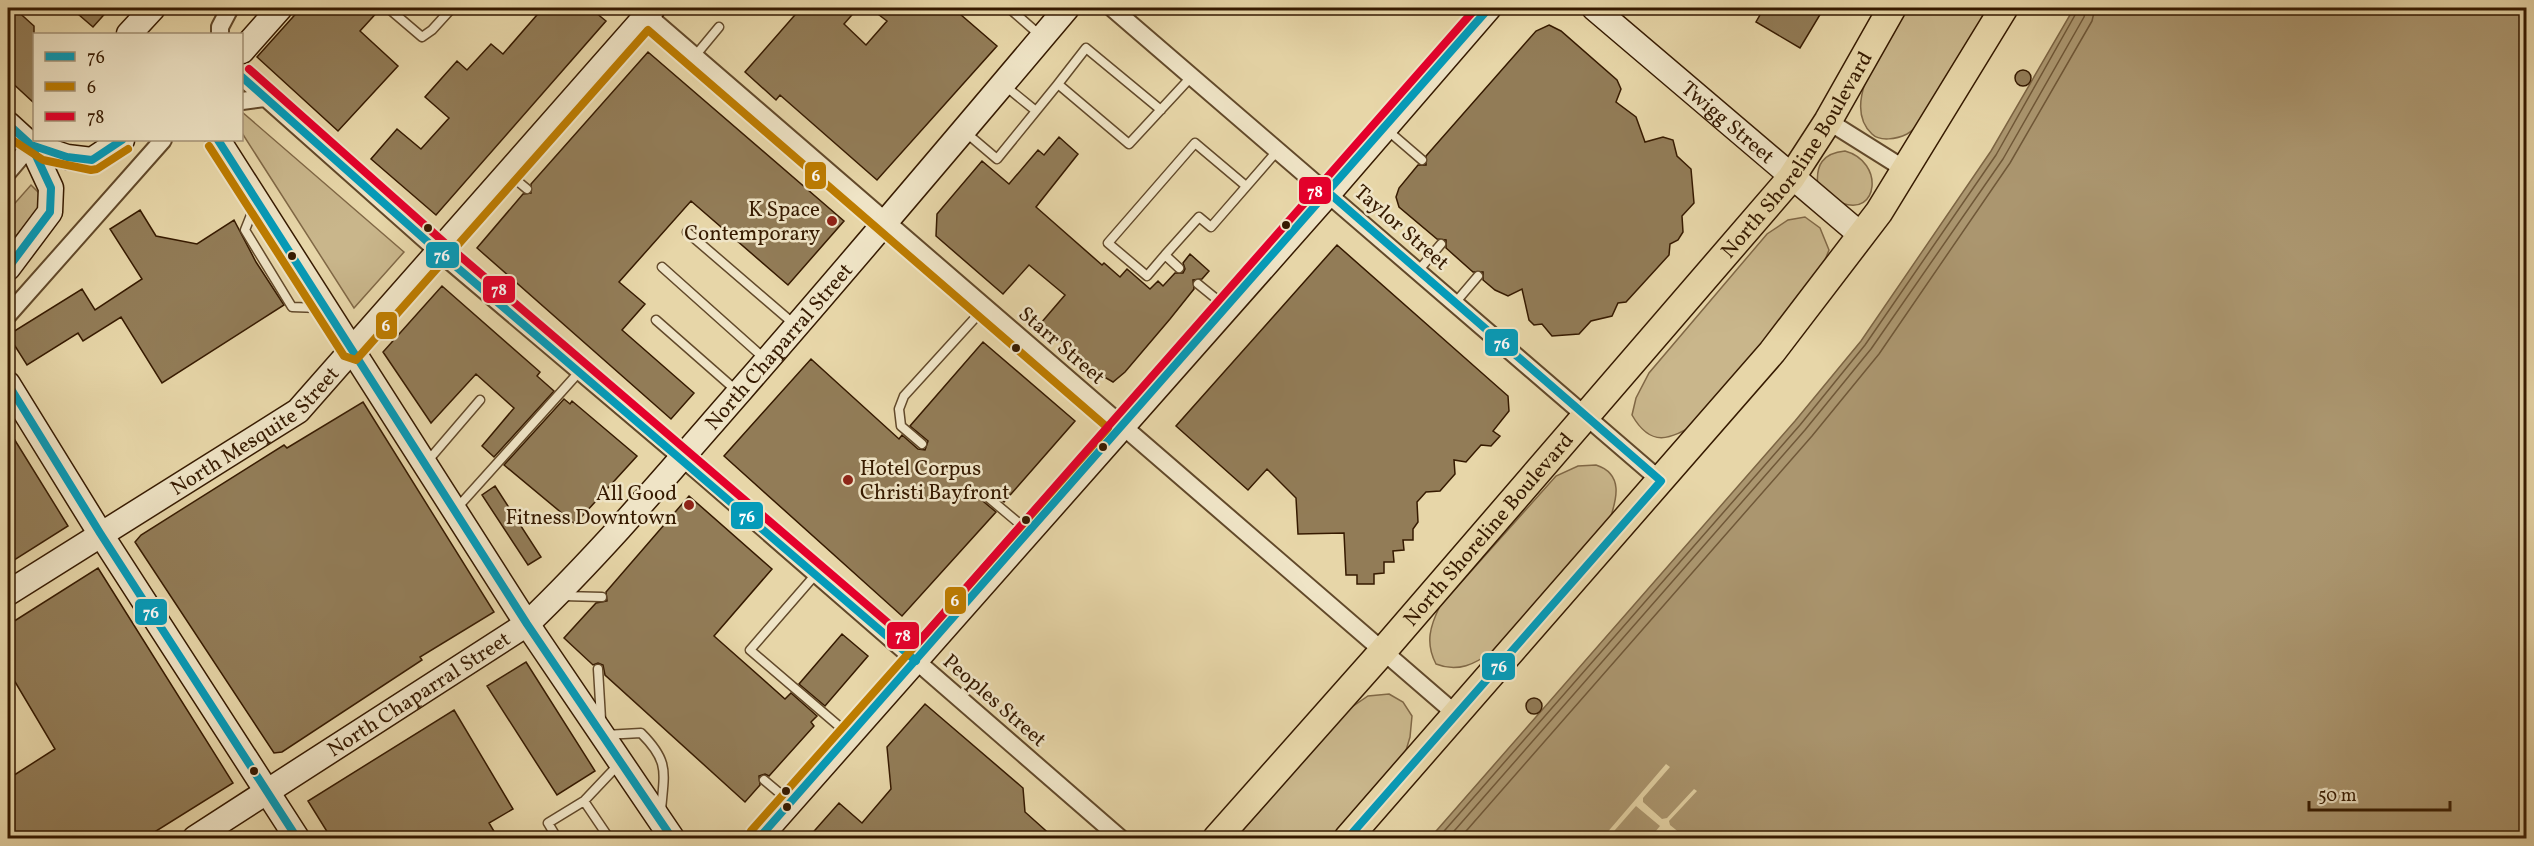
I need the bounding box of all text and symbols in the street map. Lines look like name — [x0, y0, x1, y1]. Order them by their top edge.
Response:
legend — [33, 33, 243, 141]
text: 76 — [87, 46, 105, 71]
street label: North Shoreline Boulevard — [1715, 47, 1880, 265]
street label: Twigg Street — [1674, 75, 1780, 171]
text: 6 — [87, 76, 96, 101]
text: 78 — [87, 106, 104, 131]
line badge: 6 — [804, 161, 827, 190]
text: 6 — [812, 166, 821, 188]
line badge: 78 — [1298, 176, 1332, 205]
street label: Taylor Street — [1347, 179, 1455, 278]
text: 78 — [1307, 182, 1323, 204]
place label: K Space Contemporary — [684, 196, 821, 249]
marker: K Space Contemporary — [825, 214, 839, 228]
unlabelled marker — [1280, 219, 1292, 231]
unlabelled marker — [422, 222, 434, 234]
line badge: 76 — [425, 241, 460, 269]
text: 76 — [434, 246, 450, 268]
unlabelled marker — [286, 250, 298, 262]
street label: North Chaparral Street — [699, 257, 860, 437]
line badge: 78 — [482, 275, 516, 304]
text: 78 — [491, 280, 507, 302]
street label: Starr Street — [1011, 300, 1111, 392]
line badge: 6 — [375, 311, 398, 340]
text: 6 — [382, 316, 391, 338]
line badge: 76 — [1484, 328, 1519, 357]
text: 76 — [1494, 334, 1510, 356]
unlabelled marker — [1010, 342, 1022, 354]
street label: North Mesquite Street — [165, 361, 347, 503]
street label: North Shoreline Boulevard — [1397, 427, 1581, 633]
unlabelled marker — [1097, 441, 1109, 453]
place label: Hotel Corpus Christi Bayfront — [860, 455, 1010, 508]
marker: Hotel Corpus Christi Bayfront — [841, 473, 855, 487]
place label: All Good Fitness Downtown — [505, 480, 677, 533]
marker: All Good Fitness Downtown — [682, 498, 696, 512]
line badge: 76 — [730, 501, 764, 530]
text: 76 — [739, 507, 755, 529]
unlabelled marker — [1020, 514, 1032, 526]
line badge: 6 — [944, 586, 967, 615]
text: 6 — [951, 591, 960, 613]
line badge: 76 — [134, 598, 168, 626]
text: 76 — [143, 603, 159, 625]
line badge: 78 — [886, 621, 920, 650]
street label: North Chaparral Street — [322, 625, 517, 765]
text: 78 — [895, 626, 911, 648]
street label: Peoples Street — [936, 648, 1052, 754]
line badge: 76 — [1481, 652, 1516, 681]
text: 76 — [1491, 657, 1507, 679]
unlabelled marker — [248, 765, 260, 777]
scale bar — [2309, 774, 2450, 812]
text: 50 m — [2318, 784, 2357, 809]
unlabelled marker — [780, 785, 792, 797]
unlabelled marker — [781, 801, 793, 813]

